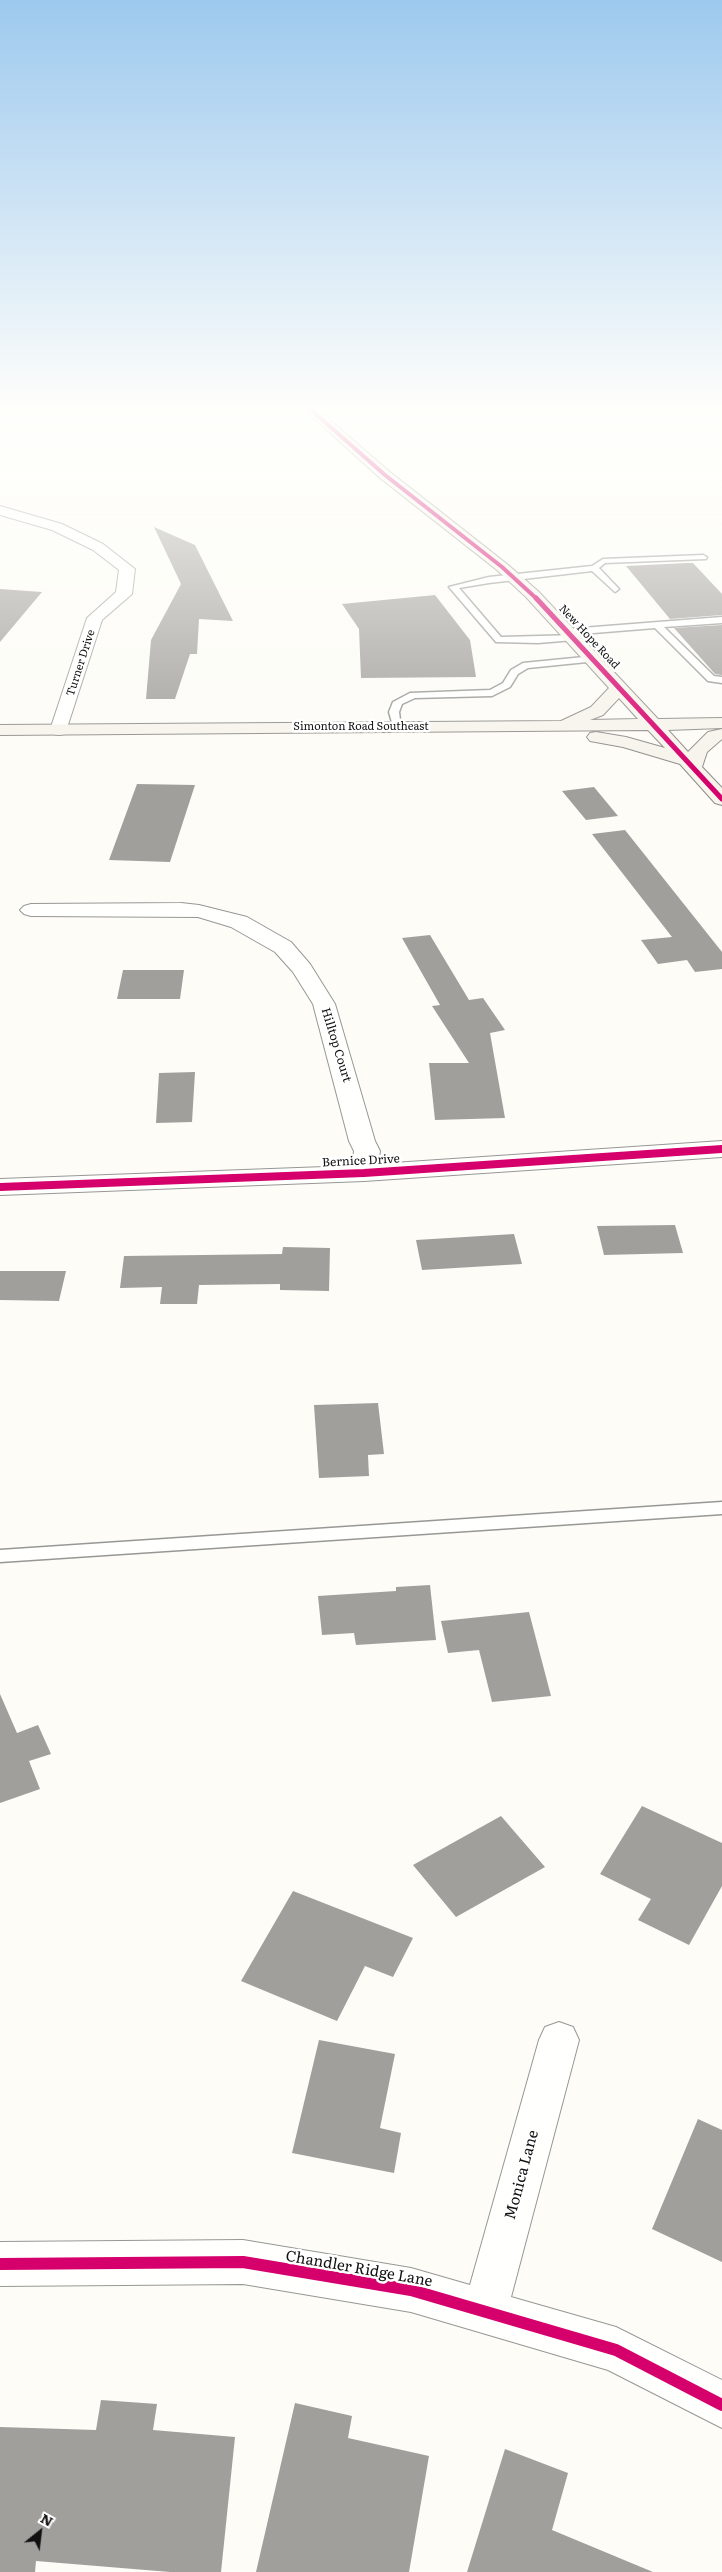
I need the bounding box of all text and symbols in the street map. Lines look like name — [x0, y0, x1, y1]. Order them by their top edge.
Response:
street label: New Hope Road — [556, 602, 622, 672]
street label: Turner Drive — [64, 628, 98, 698]
street label: Simonton Road Southeast — [293, 720, 429, 734]
street label: Hilltop Court — [318, 1006, 354, 1084]
street label: Bernice Drive — [322, 1152, 400, 1170]
street label: Monica Lane — [501, 2128, 543, 2222]
street label: Chandler Ridge Lane — [284, 2247, 434, 2291]
north arrow — [15, 2507, 65, 2557]
text: N — [37, 2507, 57, 2530]

